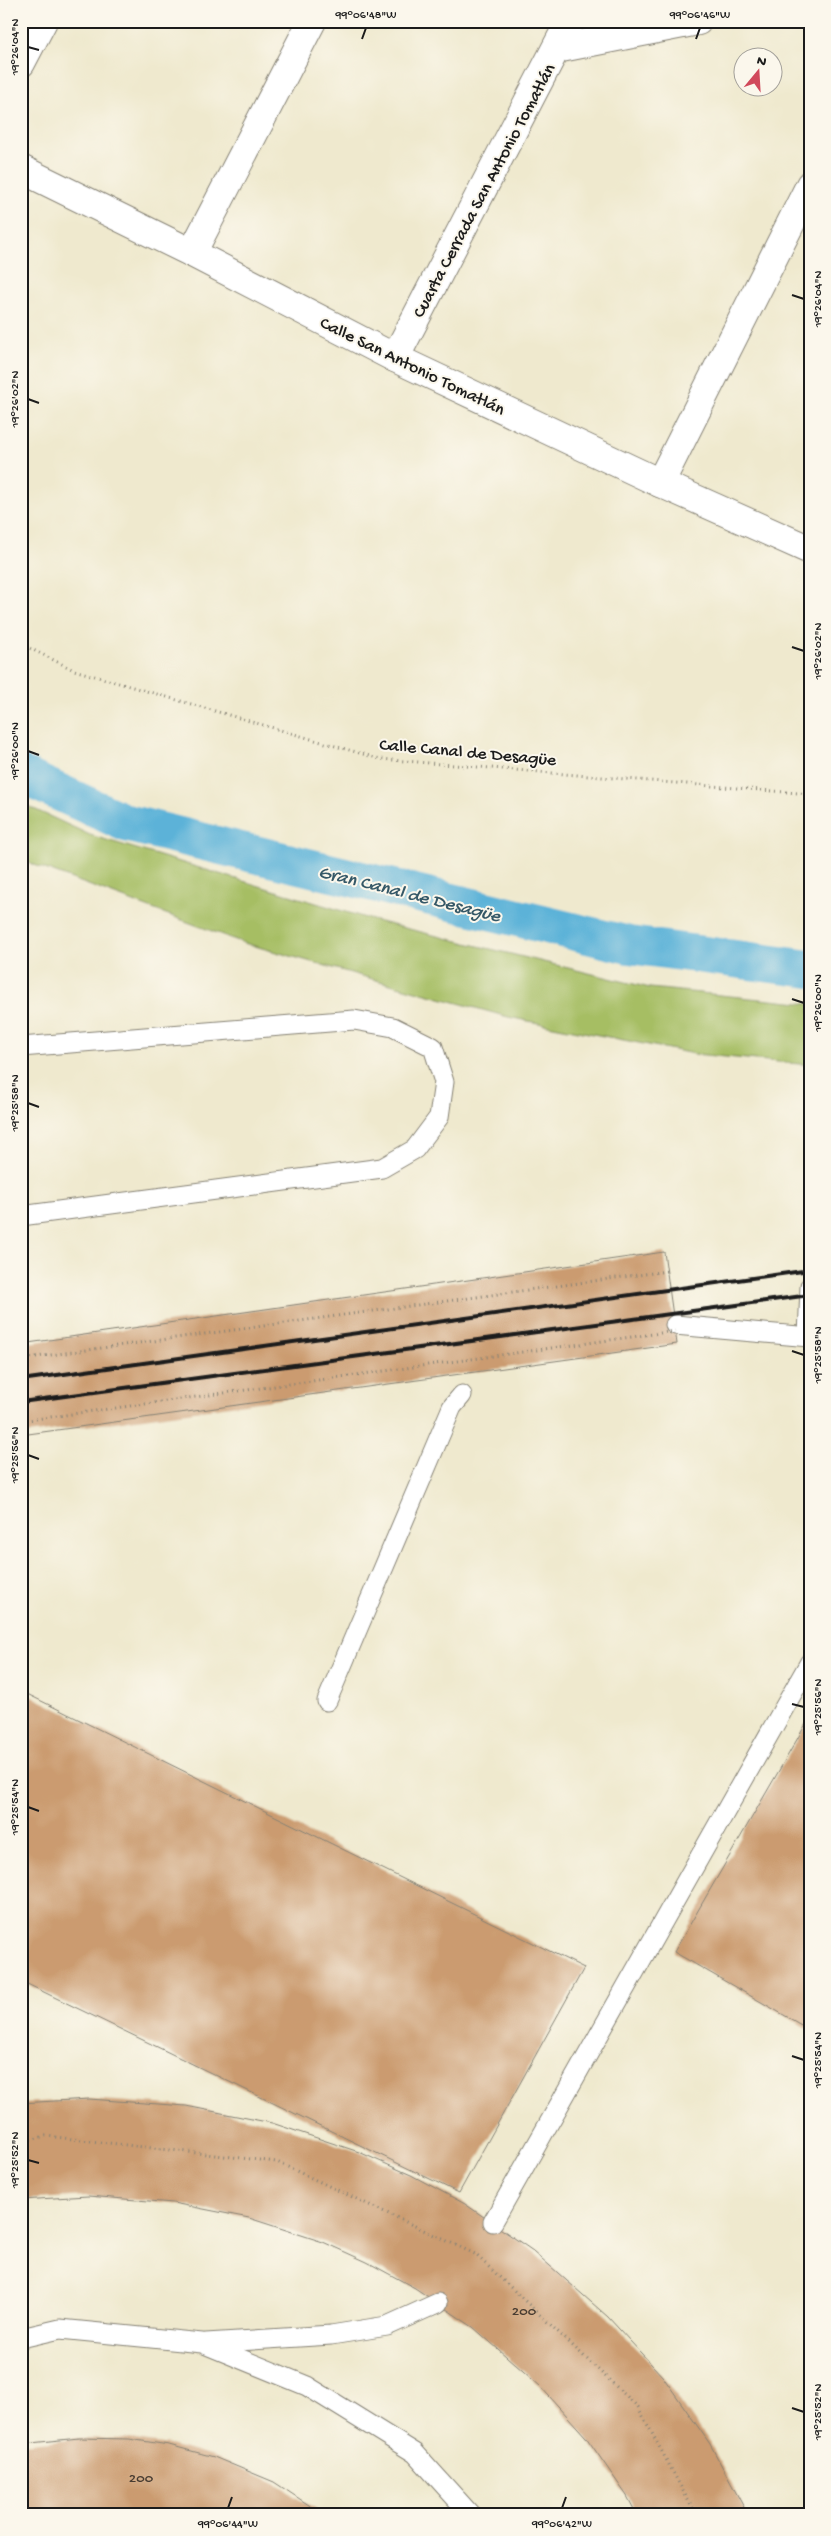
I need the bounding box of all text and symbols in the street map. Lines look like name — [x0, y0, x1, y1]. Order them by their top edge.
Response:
text: 99°06'48"W — [335, 9, 396, 23]
text: 99°06'46"W — [669, 9, 730, 23]
text: 19°26'04"N — [9, 19, 23, 76]
north arrow — [734, 48, 784, 98]
text: N — [754, 53, 768, 72]
street label: Cuarta Cerrada San Antonio Tomatlán — [409, 60, 562, 322]
text: 19°26'04"N — [812, 271, 826, 328]
street label: Calle San Antonio Tomatlán — [316, 313, 508, 421]
text: 19°26'02"N — [9, 370, 23, 428]
text: 19°26'02"N — [812, 622, 826, 680]
text: 19°26'00"N — [9, 722, 23, 781]
street label: Calle Canal de Desagüe — [378, 735, 558, 772]
water label: Gran Canal de Desagüe — [316, 862, 504, 929]
text: 19°26'00"N — [812, 974, 826, 1033]
text: 19°25'58"N — [9, 1074, 23, 1133]
text: 19°25'58"N — [812, 1326, 826, 1385]
text: 19°25'56"N — [9, 1426, 23, 1484]
text: 19°25'56"N — [812, 1678, 826, 1736]
text: 19°25'54"N — [9, 1779, 23, 1836]
text: 19°25'54"N — [812, 2032, 826, 2089]
text: 19°25'52"N — [9, 2132, 23, 2189]
house number: 200 — [512, 2303, 537, 2321]
text: 19°25'52"N — [812, 2384, 826, 2441]
house number: 200 — [129, 2470, 154, 2488]
text: 99°06'44"W — [197, 2518, 258, 2532]
text: 99°06'42"W — [531, 2518, 592, 2532]

